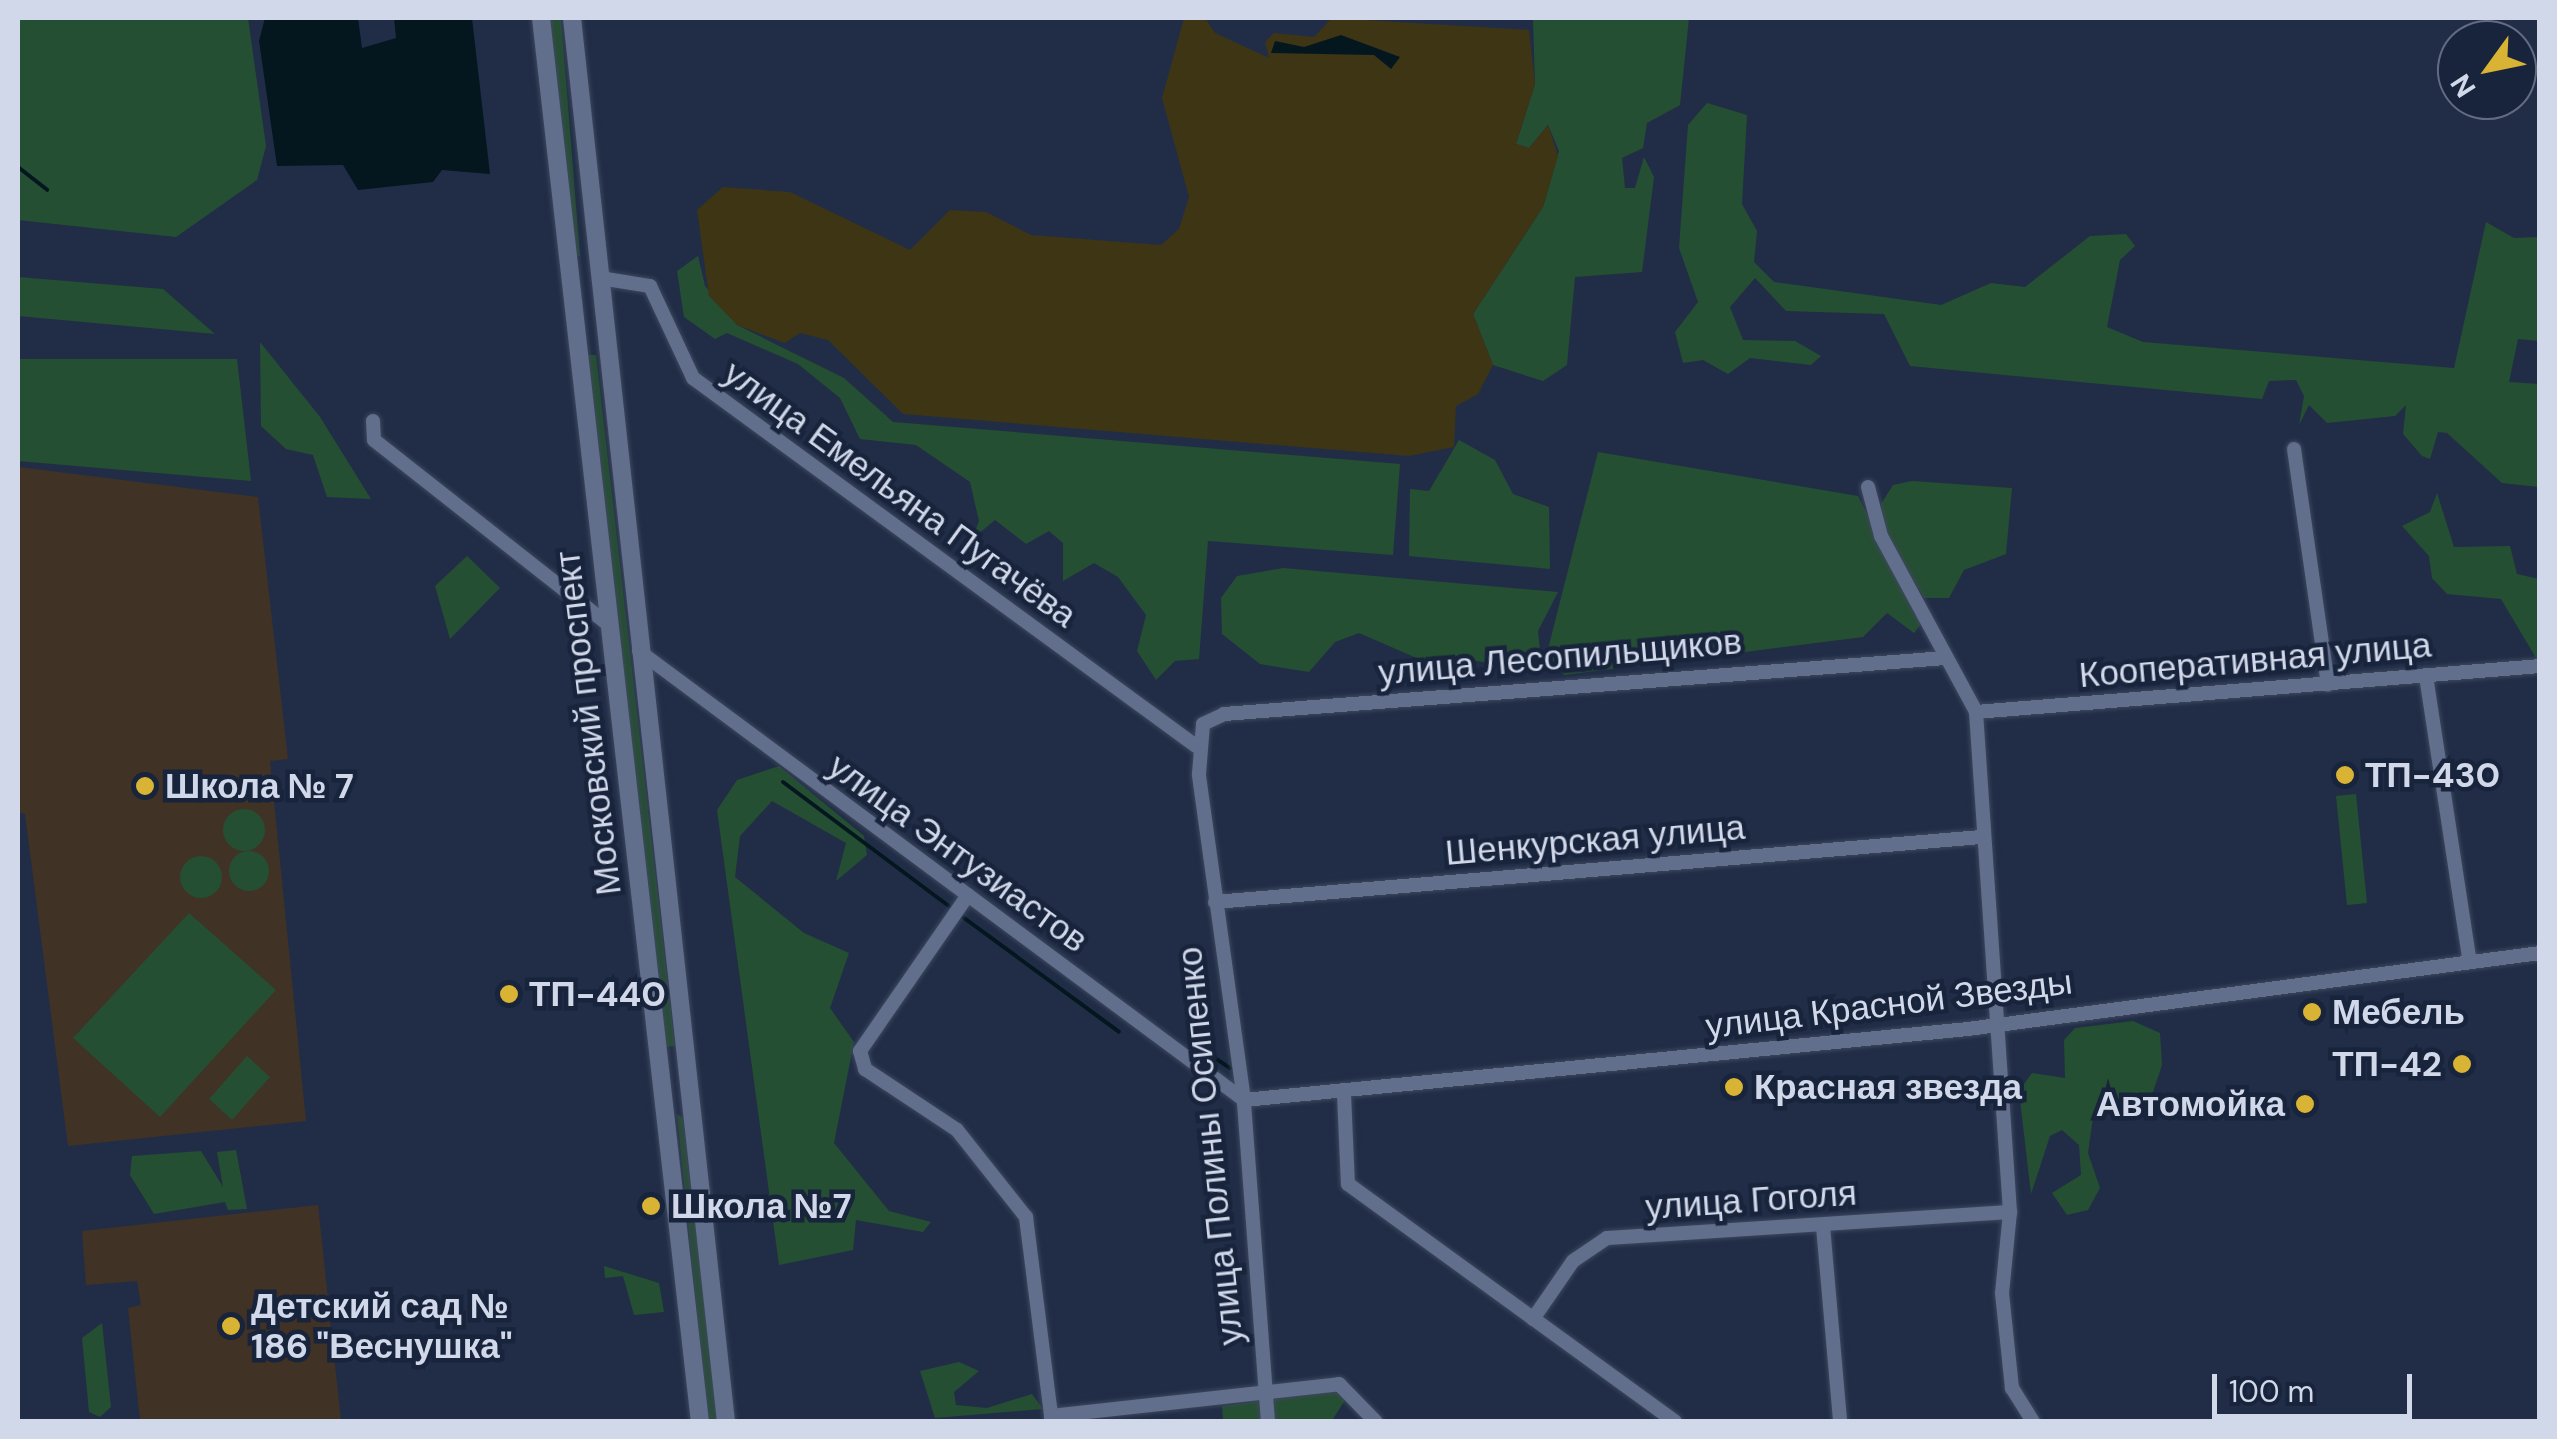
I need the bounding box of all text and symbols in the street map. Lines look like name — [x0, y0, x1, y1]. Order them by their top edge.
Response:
north arrow — [2437, 20, 2537, 120]
text: N — [2442, 67, 2484, 104]
street label: улица Емельяна Пугачёва — [715, 352, 1085, 636]
street label: Московский проспект — [546, 548, 630, 898]
street label: улица Лесопильщиков — [1377, 620, 1743, 694]
street label: Кооперативная улица — [2077, 624, 2433, 696]
street label: улица Энтузиастов — [820, 745, 1096, 961]
place label: ТП-430 — [2365, 754, 2500, 796]
marker: ТП-430 — [2334, 764, 2356, 786]
place label: Школа № 7 — [165, 765, 354, 807]
marker: Школа № 7 — [134, 775, 156, 797]
street label: Шенкурская улица — [1443, 806, 1747, 874]
street label: улица Полины Осипенко — [1168, 945, 1252, 1347]
street label: улица Красной Звезды — [1703, 961, 2075, 1047]
place label: ТП-440 — [529, 973, 666, 1015]
marker: ТП-440 — [498, 983, 520, 1005]
place label: Мебель — [2332, 991, 2465, 1033]
marker: Мебель — [2301, 1001, 2323, 1023]
place label: ТП-42 — [2332, 1043, 2442, 1085]
marker: ТП-42 — [2451, 1053, 2473, 1075]
place label: Красная звезда — [1754, 1066, 2022, 1108]
marker: Красная звезда — [1723, 1076, 1745, 1098]
place label: Автомойка — [2096, 1083, 2285, 1125]
marker: Автомойка — [2294, 1093, 2316, 1115]
street label: улица Гоголя — [1644, 1172, 1858, 1228]
place label: Школа №7 — [671, 1185, 851, 1227]
marker: Школа №7 — [640, 1195, 662, 1217]
place label: Детский сад № 186 "Веснушка" — [251, 1285, 513, 1367]
marker: Детский сад № 186 "Веснушка" — [220, 1315, 242, 1337]
scale bar — [2217, 1354, 2417, 1416]
text: 100 m — [2229, 1372, 2314, 1411]

